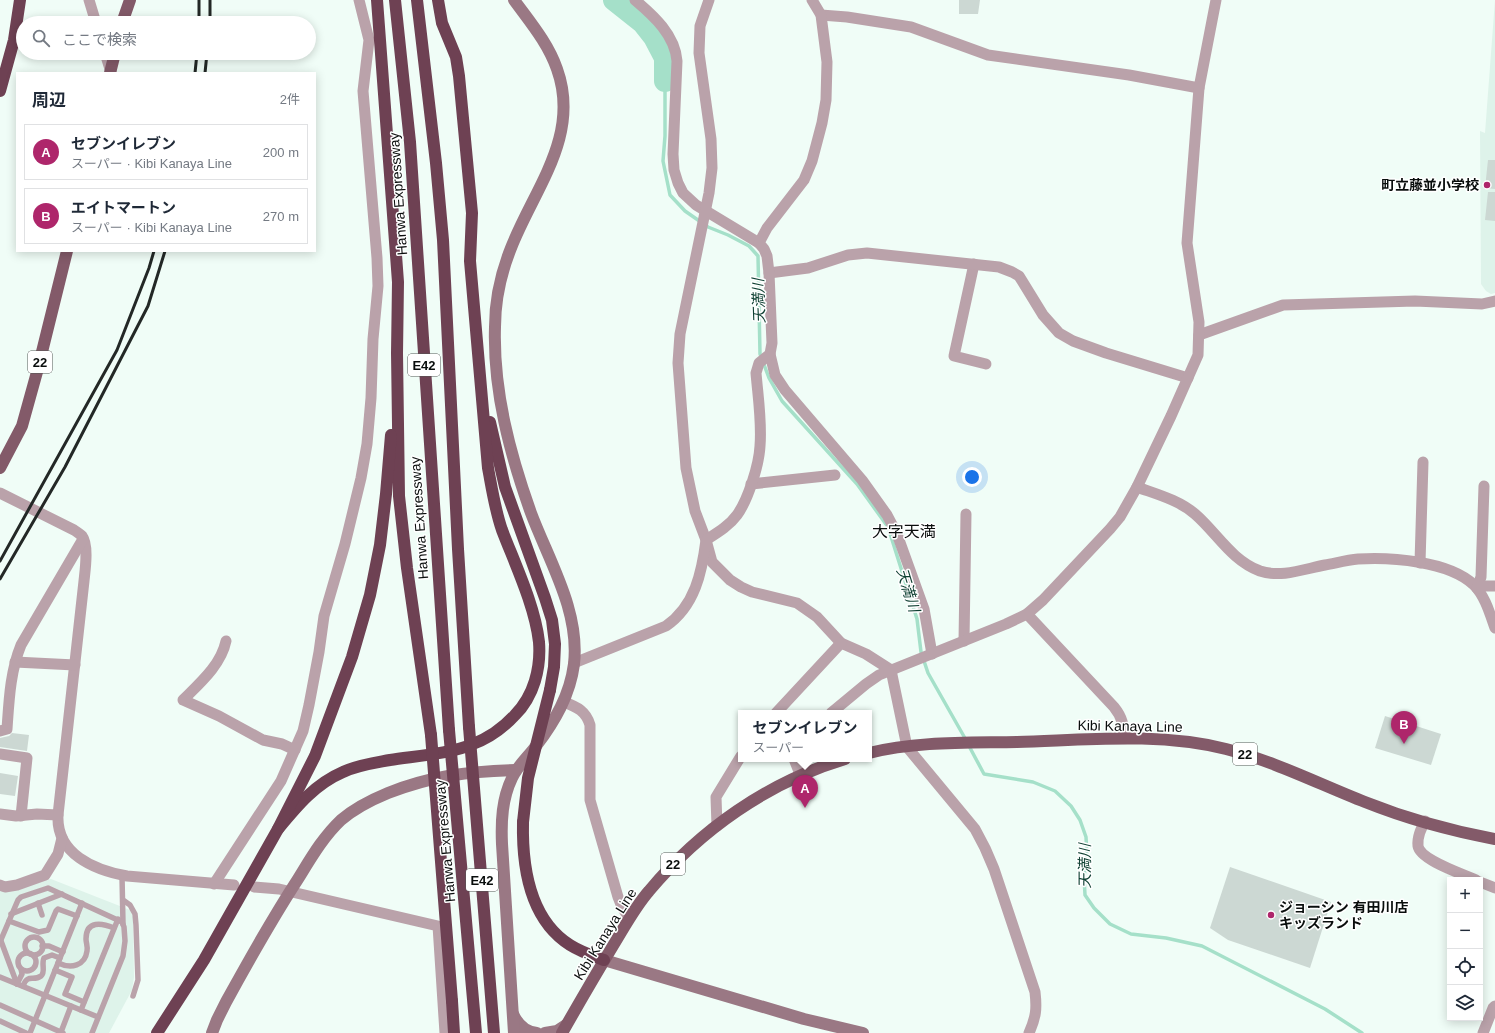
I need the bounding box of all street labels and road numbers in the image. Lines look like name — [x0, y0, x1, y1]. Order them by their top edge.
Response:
street label: Hanwa Expressway — [386, 132, 410, 256]
road number: 22 — [28, 351, 52, 373]
road number: E42 — [408, 354, 440, 376]
street label: Hanwa Expressway — [407, 456, 431, 580]
street label: Kibi Kanaya Line — [1077, 717, 1183, 735]
road number: 22 — [1233, 743, 1257, 765]
street label: Hanwa Expressway — [432, 779, 458, 903]
road number: 22 — [661, 853, 685, 875]
road number: E42 — [466, 869, 498, 891]
street label: Kibi Kanaya Line — [570, 885, 640, 983]

